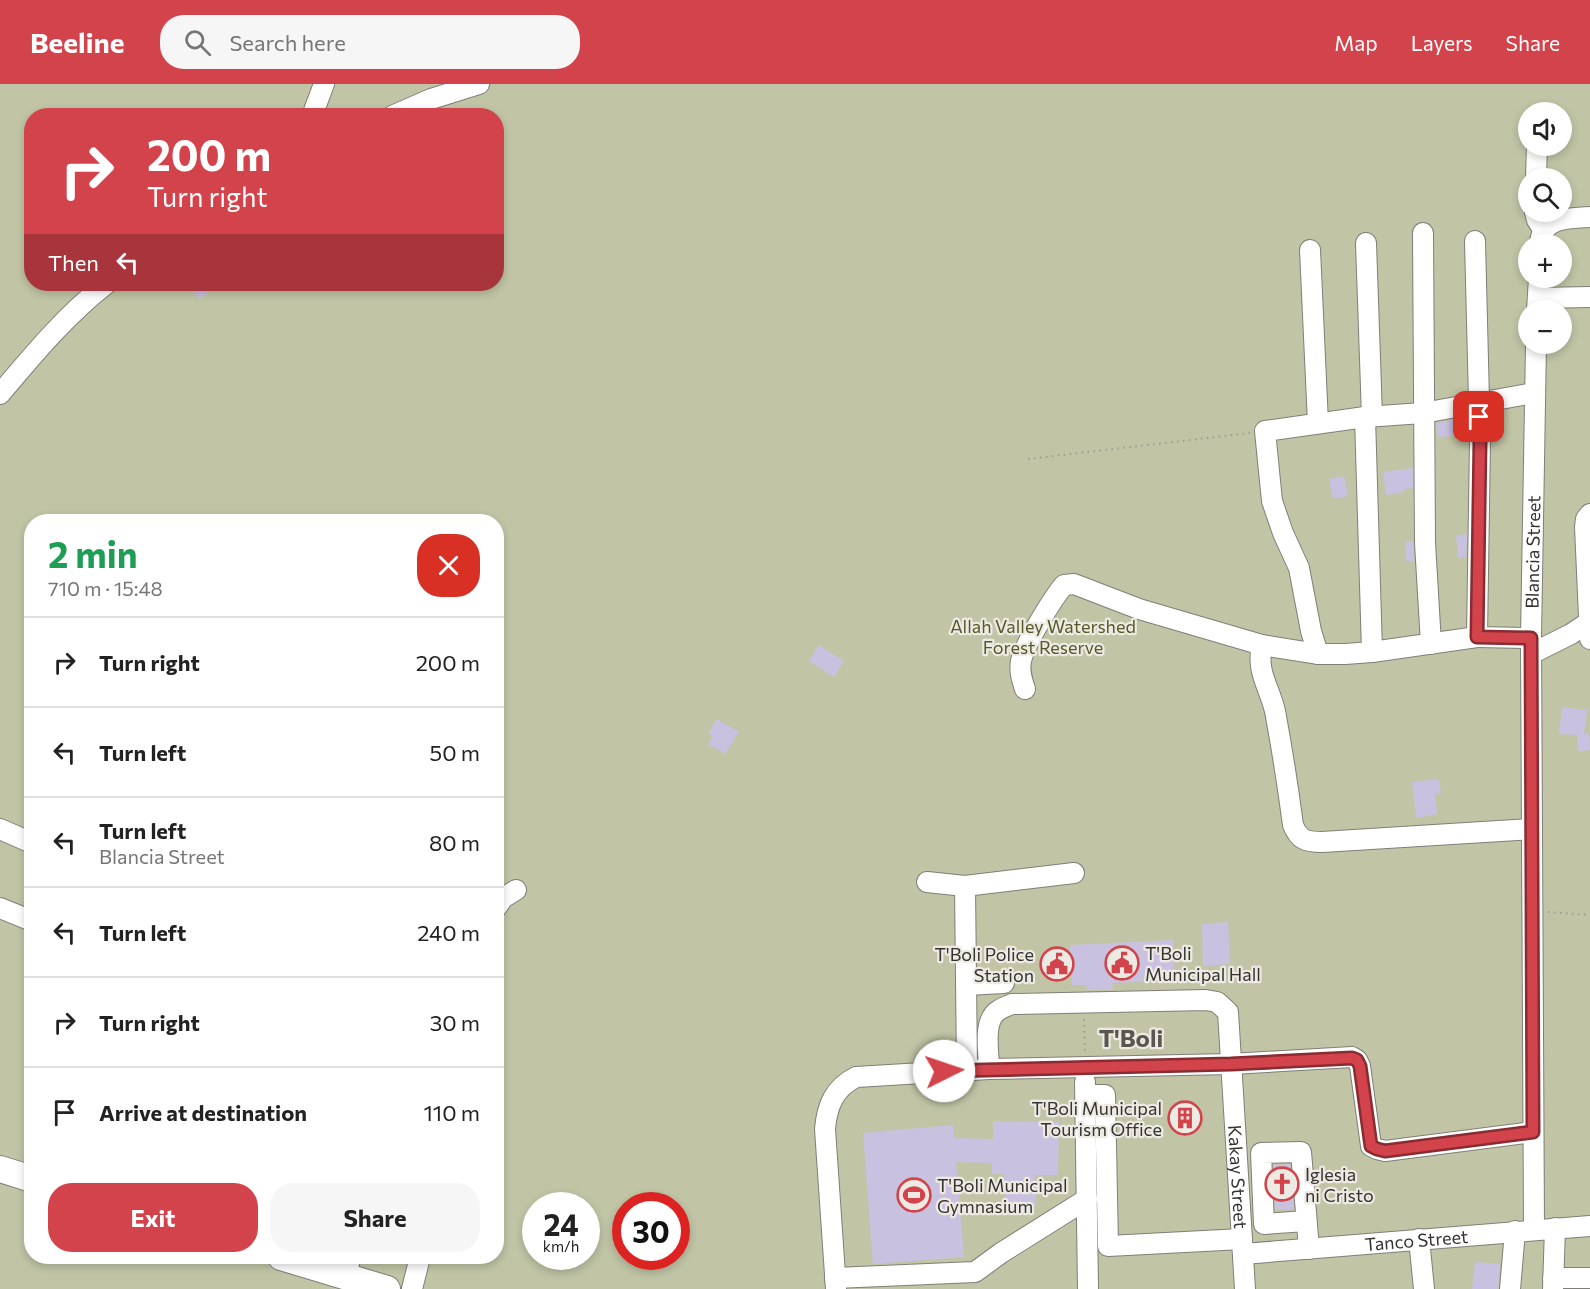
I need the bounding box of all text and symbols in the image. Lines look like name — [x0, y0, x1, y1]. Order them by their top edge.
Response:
search box — [160, 15, 580, 69]
text: Beeline — [30, 25, 124, 59]
icon: search — [181, 26, 214, 59]
text: Search here — [229, 29, 346, 56]
text: Map — [1334, 30, 1378, 55]
text: Layers — [1411, 30, 1473, 55]
text: Share — [1506, 30, 1560, 55]
map controls — [1518, 102, 1572, 354]
button: sound — [1518, 102, 1572, 156]
text: 200 m — [147, 128, 271, 180]
icon: right — [48, 132, 126, 210]
button: search — [1518, 168, 1572, 222]
text: Turn right — [147, 180, 267, 213]
button: + — [1518, 234, 1572, 288]
icon: left — [111, 246, 144, 279]
text: Then — [48, 249, 99, 276]
button: − — [1518, 300, 1572, 354]
pin — [1453, 391, 1504, 442]
icon: arrive — [1462, 400, 1495, 433]
street label: Blancia Street — [1521, 495, 1544, 609]
text: 2 min — [48, 531, 138, 575]
button: close — [417, 534, 480, 597]
text: 710 m · 15:48 — [48, 576, 163, 600]
park label: Allah Valley Watershed Forest Reserve — [950, 615, 1136, 658]
icon: right — [48, 646, 81, 679]
text: Turn right — [99, 649, 200, 676]
text: 200 m — [416, 649, 480, 676]
icon: left — [48, 736, 81, 769]
text: Turn left — [99, 739, 186, 766]
text: 50 m — [430, 739, 480, 766]
text: Turn left — [99, 817, 186, 844]
icon: left — [48, 826, 81, 859]
text: 80 m — [429, 829, 480, 856]
text: Blancia Street — [99, 844, 225, 868]
icon: left — [48, 916, 81, 949]
text: Turn left — [99, 919, 186, 946]
text: 240 m — [417, 919, 480, 946]
place label: T'Boli Municipal Hall — [1145, 942, 1261, 985]
place label: T'Boli Police Station — [934, 943, 1034, 986]
public building icon: T'Boli Municipal Hall — [1104, 945, 1140, 981]
public building icon: T'Boli Police Station — [1039, 946, 1075, 982]
icon: right — [48, 1006, 81, 1039]
text: Turn right — [99, 1009, 200, 1036]
text: 30 m — [430, 1009, 480, 1036]
district label: T'Boli — [1099, 1023, 1163, 1052]
position arrow — [912, 1039, 976, 1103]
icon: arrive — [48, 1096, 81, 1129]
place label: T'Boli Municipal Tourism Office — [1031, 1097, 1162, 1140]
text: Arrive at destination — [99, 1099, 307, 1126]
text: 110 m — [423, 1099, 480, 1126]
building icon: T'Boli Municipal Tourism Office — [1167, 1100, 1203, 1136]
street label: Kakay Street — [1224, 1124, 1252, 1229]
place label: Iglesia ni Cristo — [1305, 1163, 1374, 1206]
church icon: Iglesia ni Cristo — [1264, 1166, 1300, 1202]
place label: T'Boli Municipal Gymnasium — [937, 1174, 1068, 1217]
sports icon: T'Boli Municipal Gymnasium — [896, 1177, 932, 1213]
button: Exit — [48, 1183, 258, 1252]
button: Share — [270, 1183, 480, 1252]
speed limit sign: 30 — [612, 1192, 690, 1270]
text: 24 — [543, 1205, 579, 1242]
street label: Tanco Street — [1364, 1225, 1469, 1255]
text: km/h — [543, 1237, 579, 1255]

